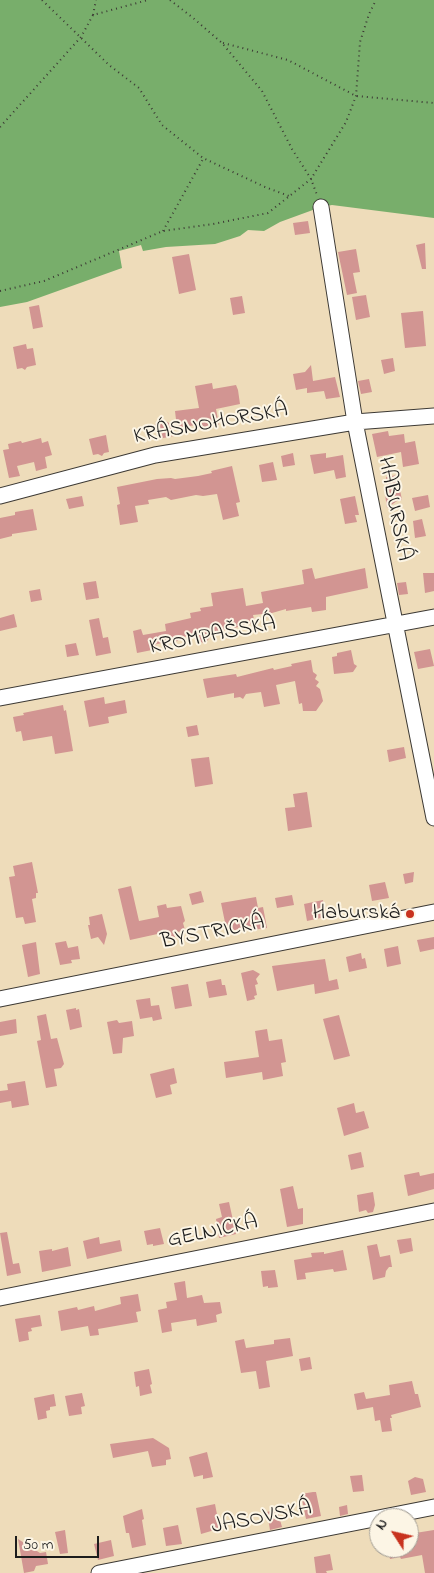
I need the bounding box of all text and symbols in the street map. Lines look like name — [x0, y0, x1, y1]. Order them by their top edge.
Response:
street label: KRÁSNOHORSKÁ — [132, 398, 290, 452]
street label: HABURSKÁ — [370, 455, 416, 563]
street label: KROMPAŠSKÁ — [148, 612, 278, 662]
place label: Haburská — [312, 901, 400, 927]
marker: Haburská — [404, 908, 416, 920]
street label: BYSTRICKÁ — [159, 911, 267, 957]
street label: GELNICKÁ — [165, 1211, 261, 1255]
street label: JASOVSKÁ — [210, 1496, 314, 1542]
north arrow — [369, 1508, 419, 1558]
text: N — [371, 1515, 393, 1535]
scale bar — [18, 1526, 101, 1558]
text: 50 m — [23, 1534, 53, 1556]

